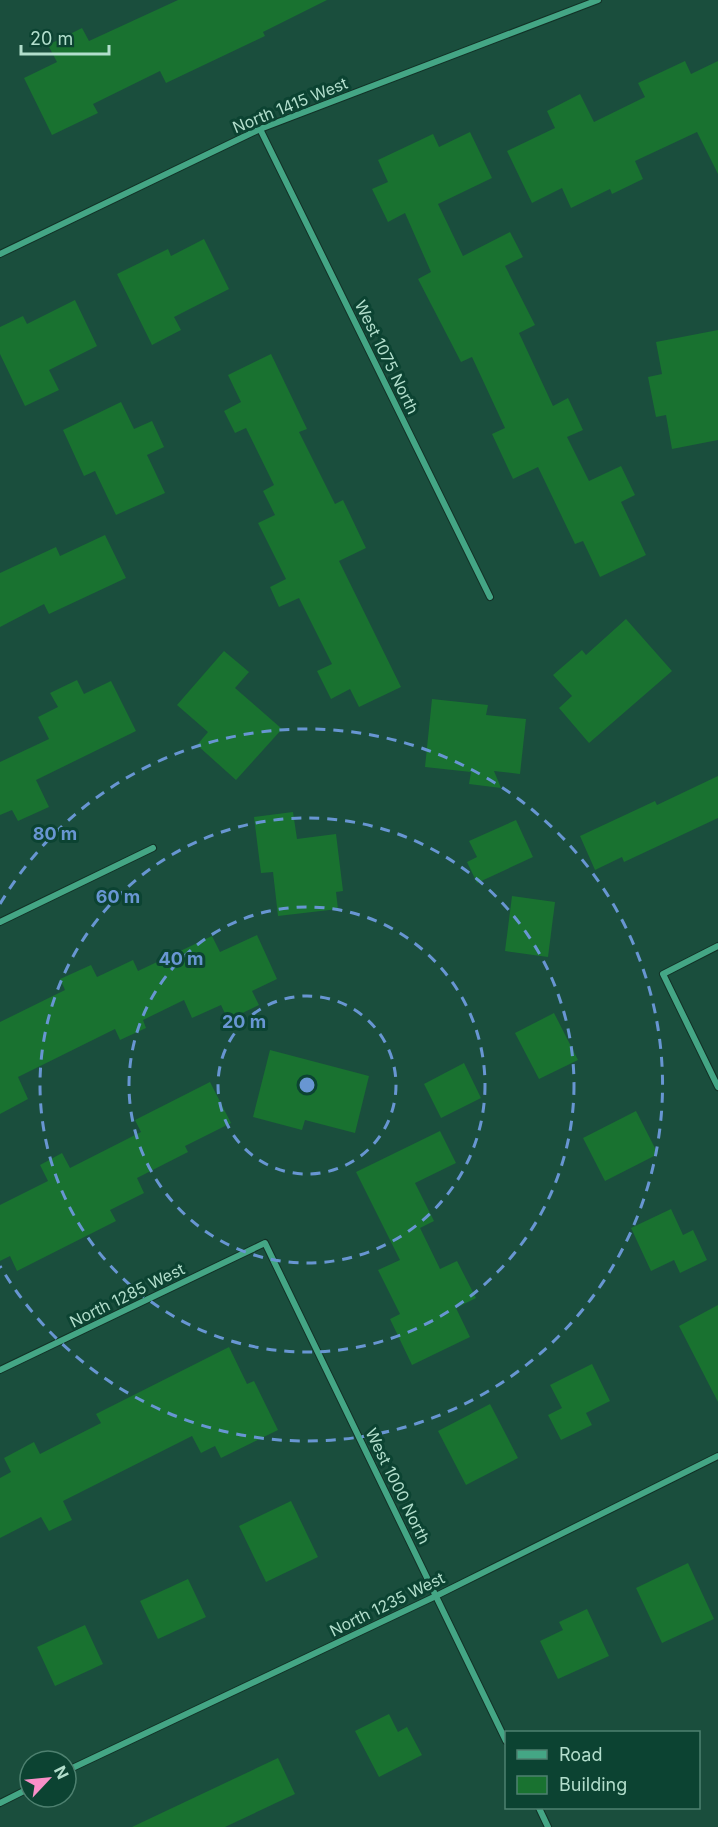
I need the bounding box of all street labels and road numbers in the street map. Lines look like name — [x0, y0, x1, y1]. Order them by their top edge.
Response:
street label: North 1415 West — [230, 73, 350, 137]
street label: West 1075 North — [351, 297, 423, 417]
street label: North 1285 West — [66, 1259, 188, 1331]
street label: West 1000 North — [361, 1425, 435, 1547]
street label: North 1235 West — [326, 1568, 448, 1640]

